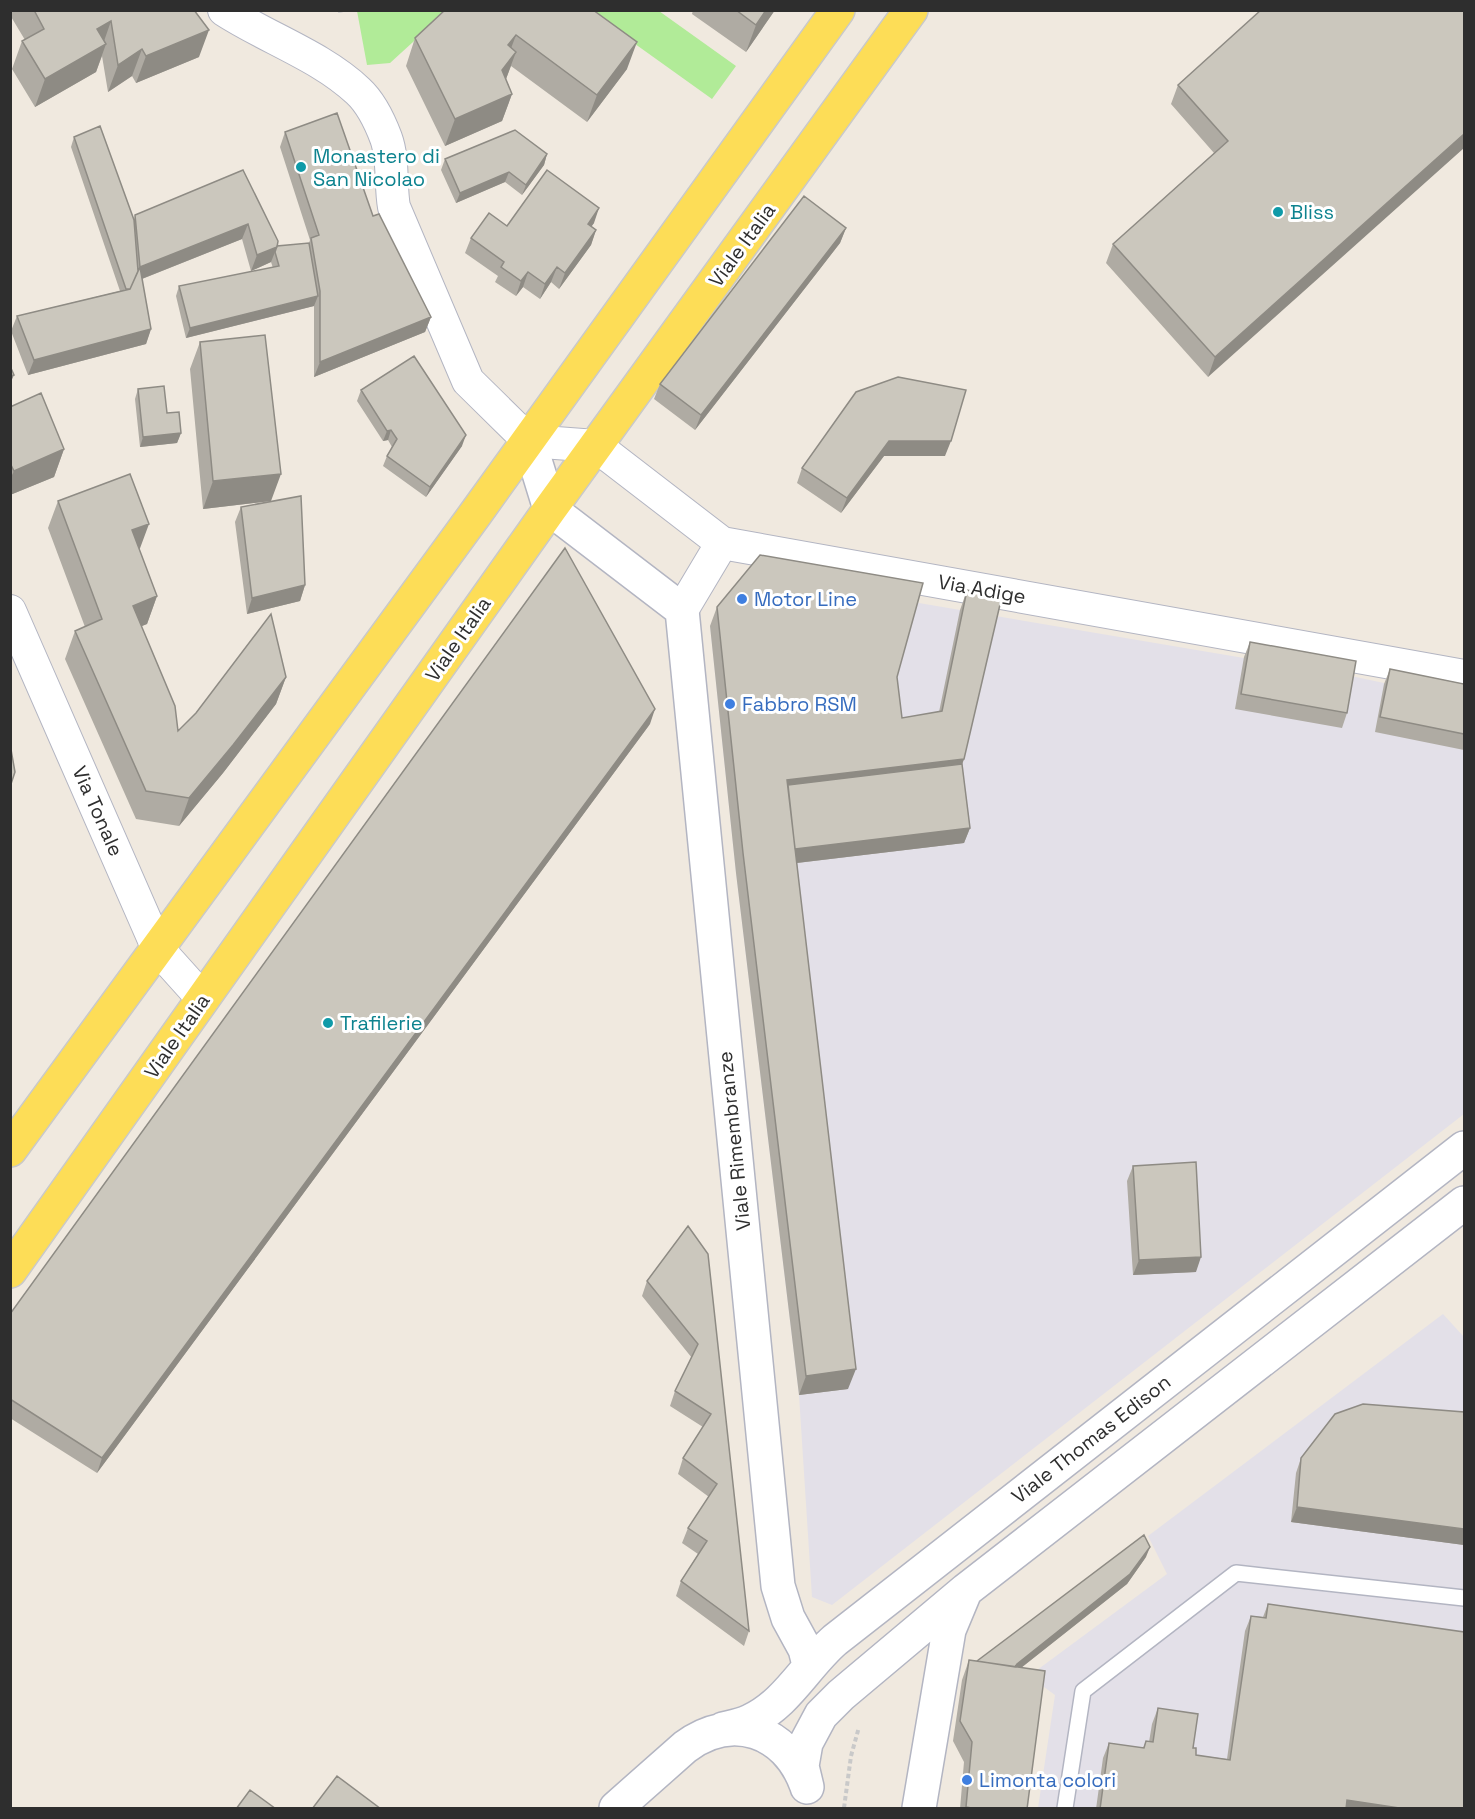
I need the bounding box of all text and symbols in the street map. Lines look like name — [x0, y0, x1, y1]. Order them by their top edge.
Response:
place label: Monastero di San Nicolao — [313, 143, 440, 192]
marker: Monastero di San Nicolao — [294, 160, 308, 174]
street label: Viale Italia — [703, 198, 781, 292]
place label: Bliss — [1290, 199, 1334, 225]
marker: Bliss — [1271, 205, 1285, 219]
street label: Via Adige — [936, 568, 1028, 610]
place label: Motor Line — [754, 586, 857, 612]
street label: Viale Italia — [419, 592, 497, 686]
marker: Motor Line — [735, 592, 749, 606]
place label: Fabbro RSM — [742, 691, 857, 717]
marker: Fabbro RSM — [723, 697, 737, 711]
street label: Via Tonale — [67, 762, 129, 860]
street label: Viale Italia — [138, 989, 216, 1083]
place label: Trafilerie — [340, 1010, 423, 1036]
marker: Trafilerie — [321, 1016, 335, 1030]
street label: Viale Rimembranze — [712, 1050, 756, 1232]
street label: Viale Thomas Edison — [1006, 1369, 1176, 1509]
place label: Limonta colori — [979, 1767, 1116, 1793]
marker: Limonta colori — [960, 1773, 974, 1787]

